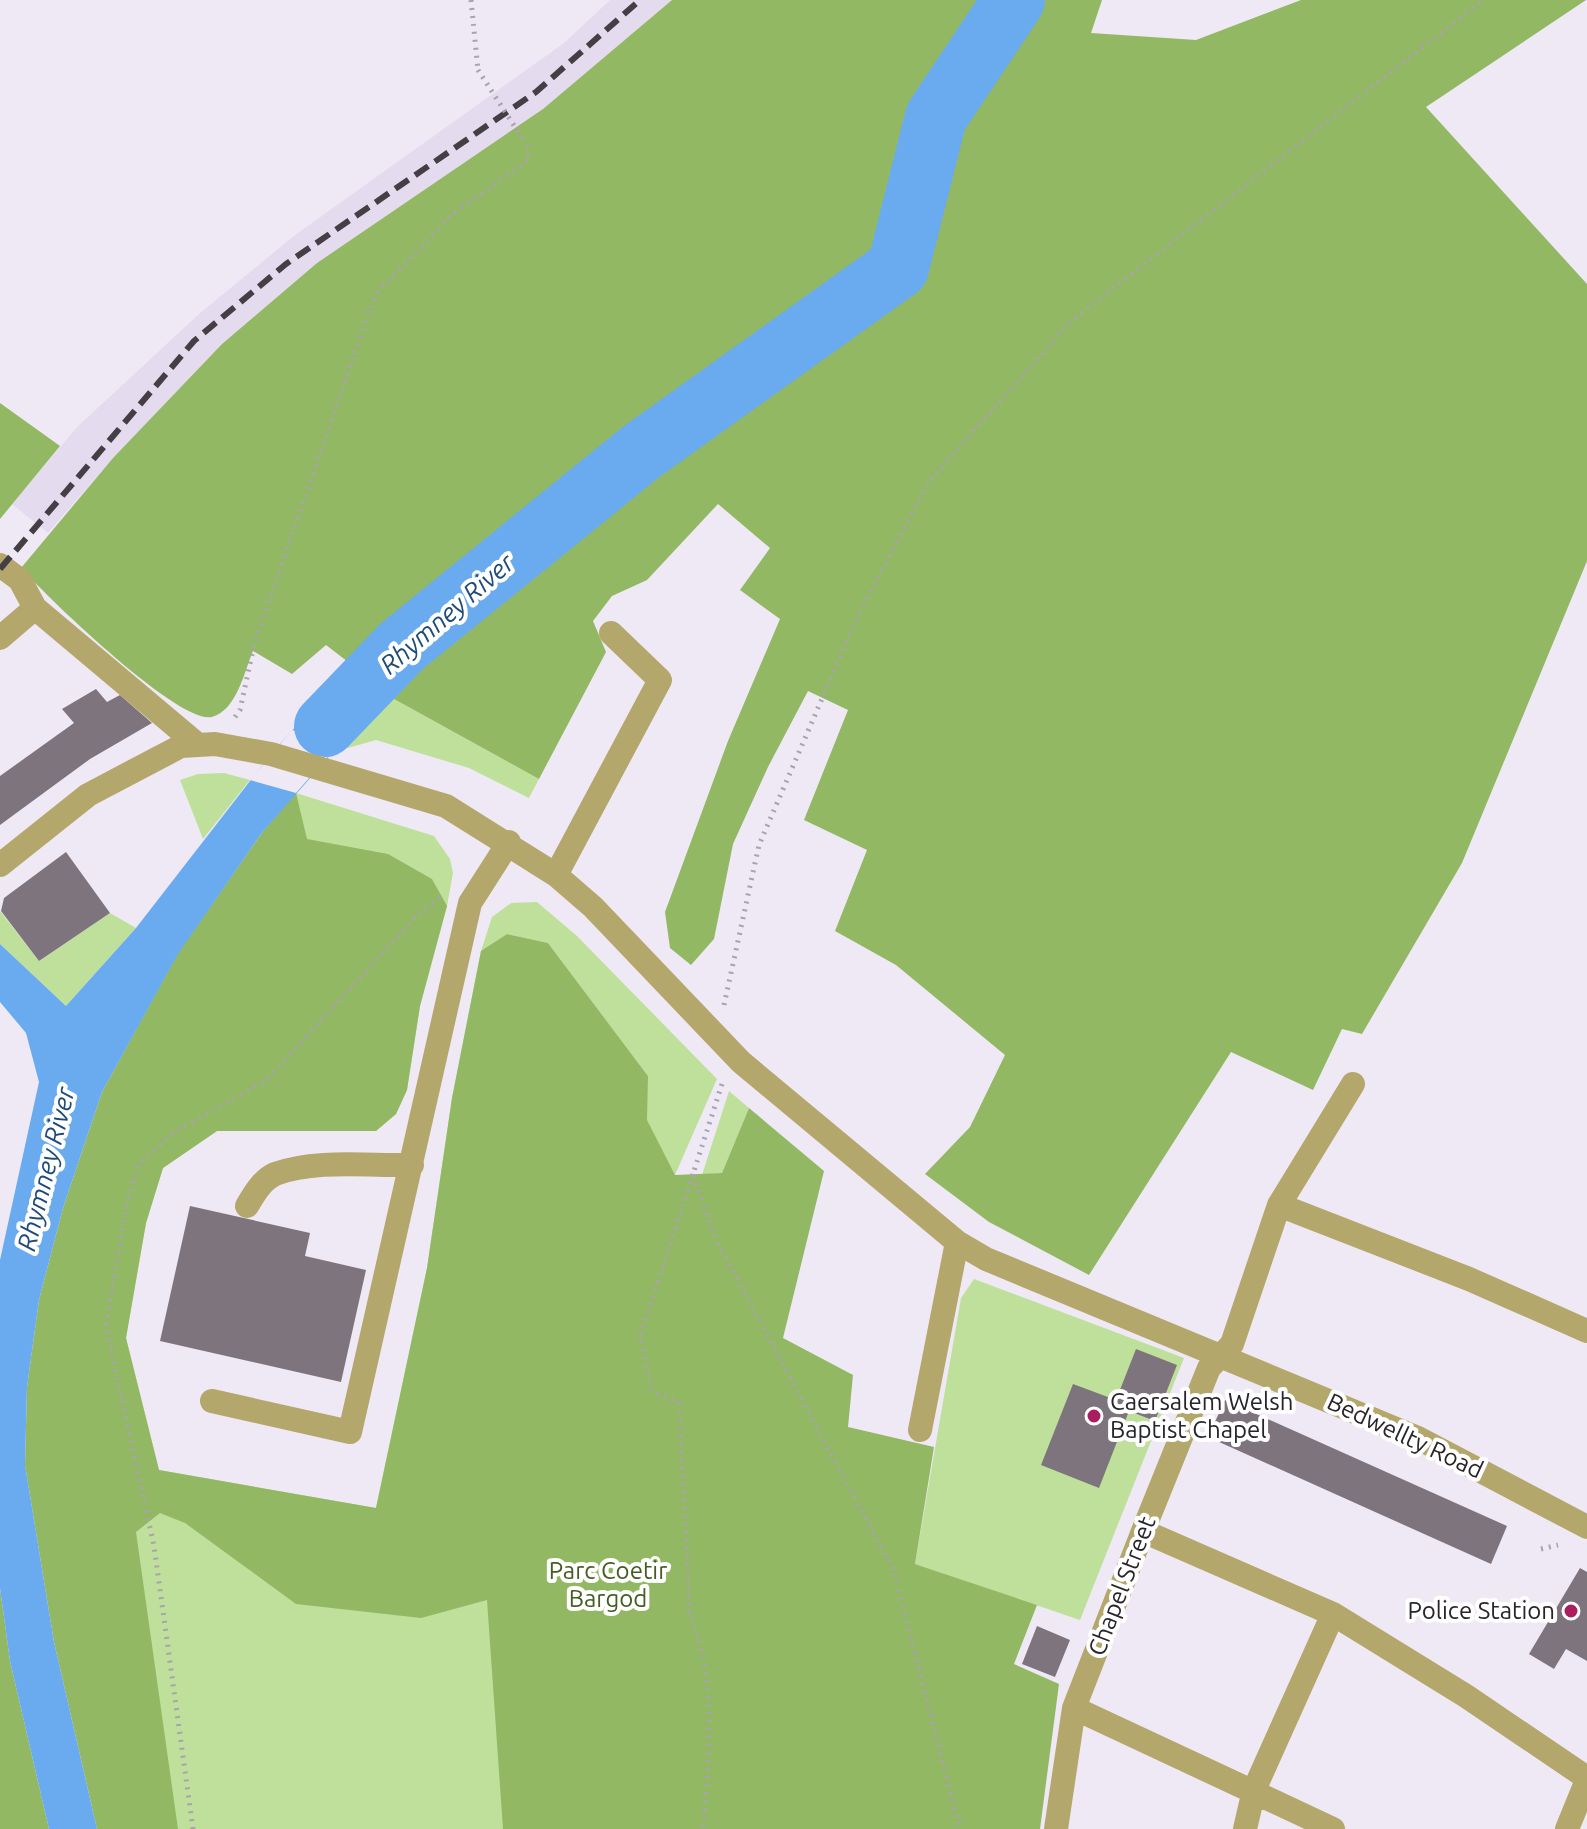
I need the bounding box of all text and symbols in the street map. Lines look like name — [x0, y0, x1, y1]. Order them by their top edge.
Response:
water label: Rhymney River — [374, 547, 520, 680]
water label: Rhymney River — [11, 1083, 80, 1254]
place label: Caersalem Welsh Baptist Chapel — [1110, 1388, 1293, 1443]
street label: Bedwellty Road — [1323, 1388, 1487, 1483]
marker: Caersalem Welsh Baptist Chapel — [1085, 1407, 1103, 1425]
street label: Chapel Street — [1083, 1512, 1161, 1659]
park label: Parc Coetir Bargod — [549, 1557, 667, 1612]
place label: Police Station — [1408, 1597, 1555, 1624]
marker: Police Station — [1562, 1602, 1580, 1620]

